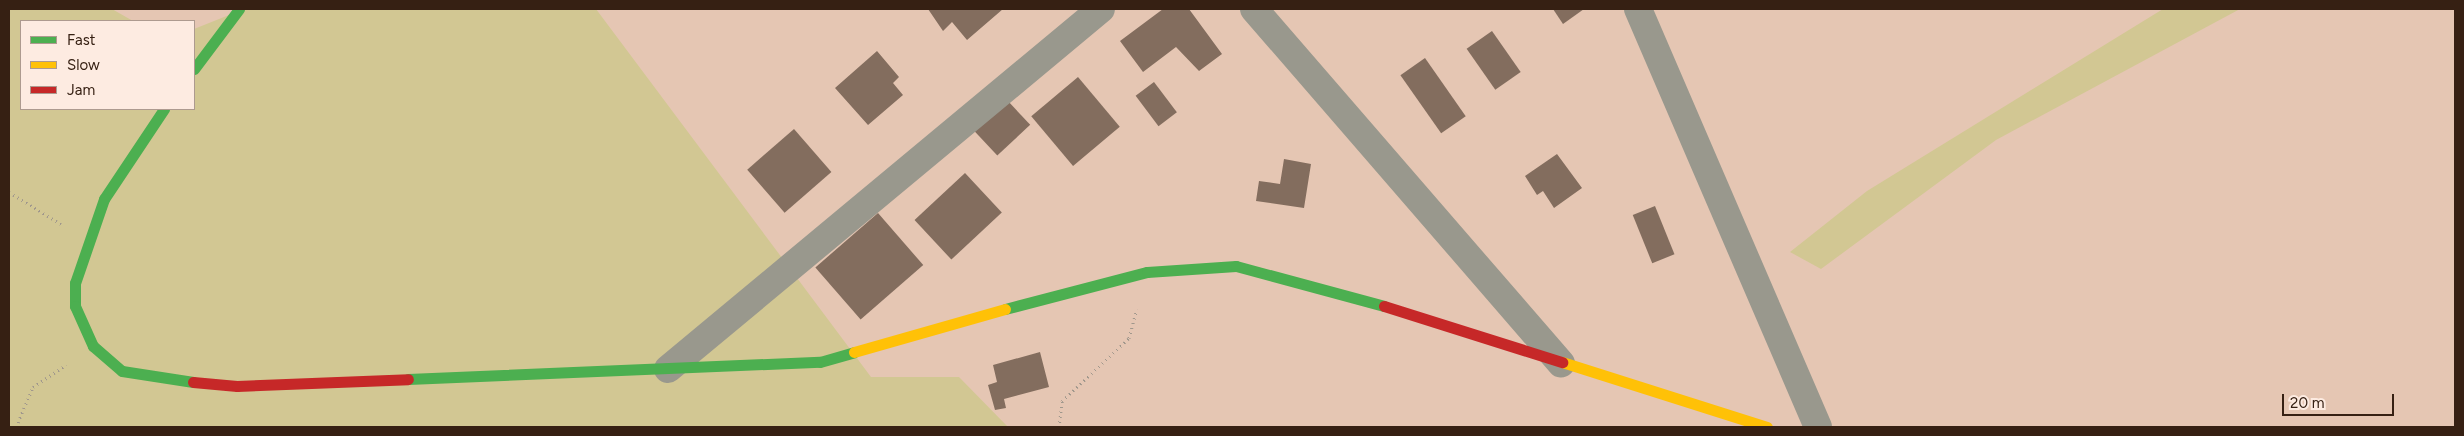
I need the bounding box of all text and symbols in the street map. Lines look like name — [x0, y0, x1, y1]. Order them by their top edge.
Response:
legend — [20, 20, 195, 110]
text: Fast — [67, 31, 95, 49]
text: Slow — [67, 56, 100, 74]
text: Jam — [67, 81, 95, 99]
scale bar — [2284, 384, 2396, 416]
text: 20 m — [2290, 394, 2324, 412]

